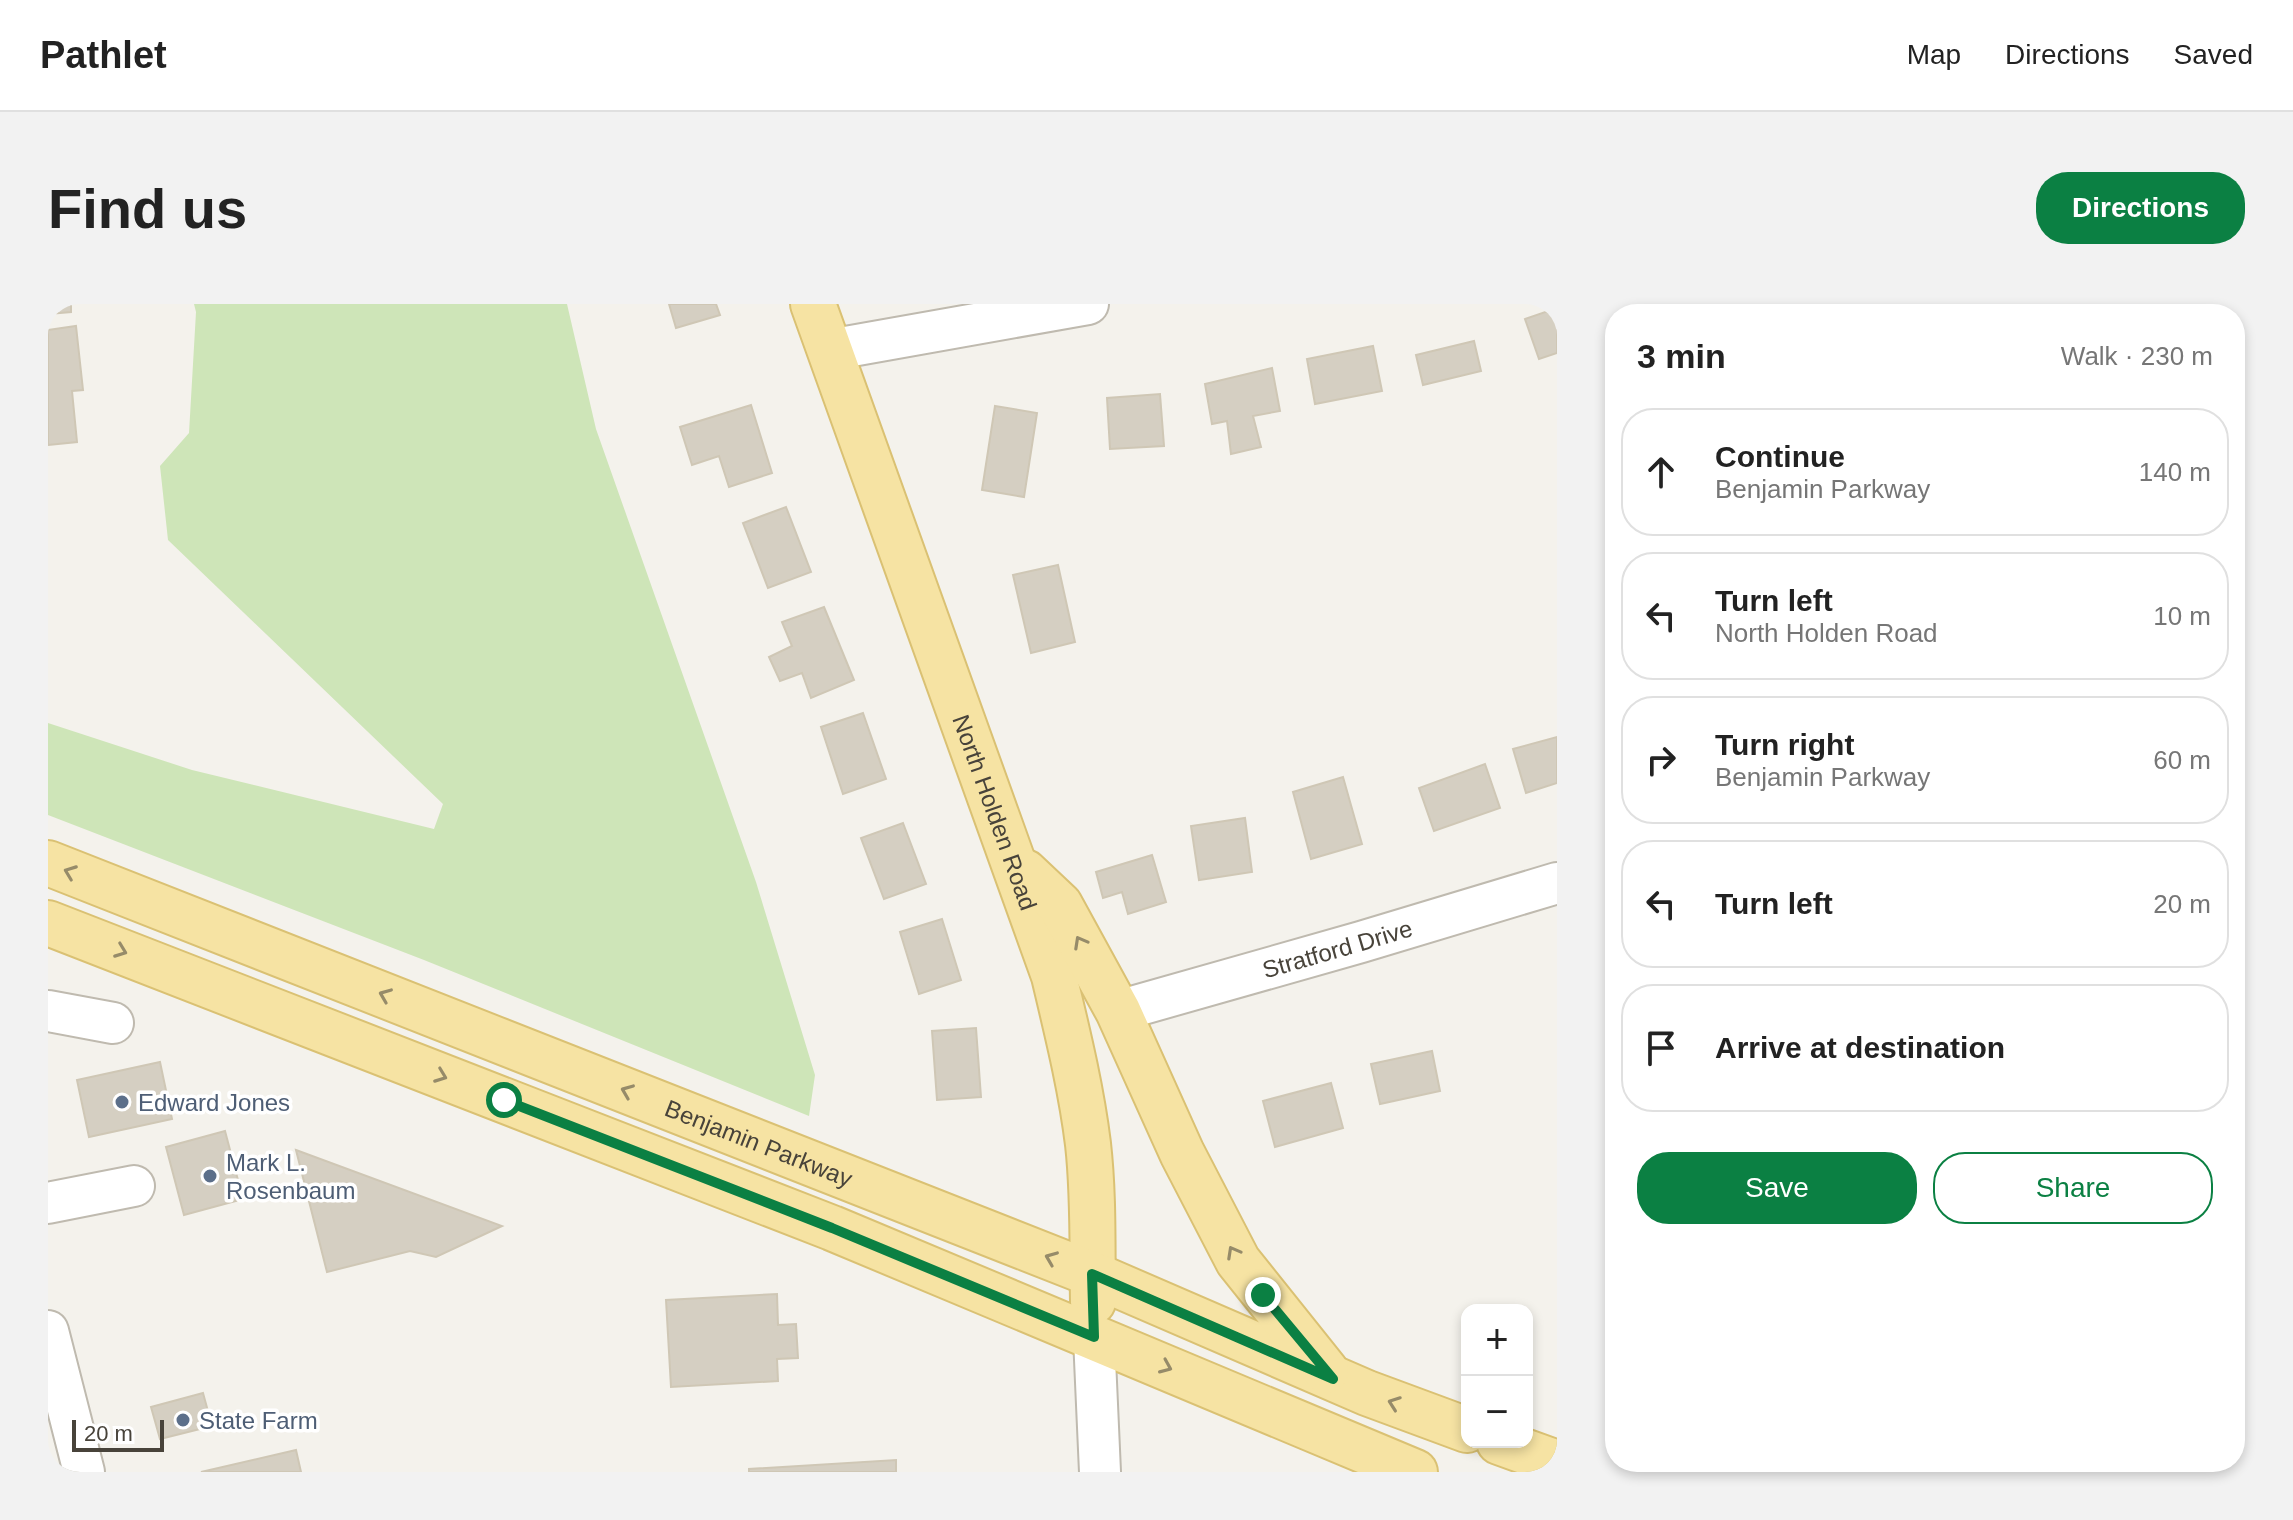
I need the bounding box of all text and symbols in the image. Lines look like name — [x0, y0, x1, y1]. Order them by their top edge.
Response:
text: Pathlet — [40, 34, 167, 76]
text: Map — [1907, 39, 1961, 70]
text: Directions — [2005, 39, 2130, 70]
text: Saved — [2174, 39, 2253, 70]
button: Directions — [2036, 172, 2245, 244]
text: Find us — [48, 177, 247, 240]
text: 3 min — [1637, 337, 1726, 375]
text: Walk · 230 m — [2061, 341, 2213, 371]
text: Continue — [1715, 440, 1845, 473]
icon: ahead — [1639, 450, 1683, 494]
text: 140 m — [2139, 457, 2211, 487]
text: Benjamin Parkway — [1715, 474, 1930, 504]
text: Turn left — [1715, 584, 1833, 617]
icon: left — [1639, 594, 1683, 638]
text: 10 m — [2153, 601, 2211, 631]
text: North Holden Road — [1715, 618, 1938, 648]
street label: North Holden Road — [948, 711, 1043, 914]
text: Turn right — [1715, 728, 1854, 761]
icon: right — [1639, 738, 1683, 782]
text: 60 m — [2153, 745, 2211, 775]
text: Benjamin Parkway — [1715, 762, 1930, 792]
one-way arrow — [64, 865, 78, 882]
icon: left — [1639, 882, 1683, 926]
text: Turn left — [1715, 887, 1833, 920]
text: 20 m — [2153, 889, 2211, 919]
street label: Stratford Drive — [1259, 914, 1415, 983]
one-way arrow — [1075, 936, 1090, 951]
one-way arrow — [113, 941, 127, 958]
one-way arrow — [379, 989, 393, 1005]
icon: arrive — [1639, 1026, 1683, 1070]
text: Arrive at destination — [1715, 1031, 2005, 1064]
one-way arrow — [433, 1066, 447, 1083]
route start — [486, 1082, 522, 1118]
one-way arrow — [621, 1084, 635, 1101]
place label: Edward Jones — [138, 1089, 290, 1116]
marker: Edward Jones — [113, 1093, 131, 1111]
street label: Benjamin Parkway — [661, 1094, 856, 1192]
place label: Mark L. Rosenbaum — [226, 1149, 355, 1204]
button: Save — [1637, 1152, 1917, 1224]
button: Share — [1933, 1152, 2213, 1224]
marker: Mark L. Rosenbaum — [201, 1167, 219, 1185]
one-way arrow — [1227, 1246, 1243, 1260]
one-way arrow — [1045, 1251, 1059, 1268]
route end — [1245, 1277, 1281, 1313]
map controls — [1461, 1304, 1533, 1448]
button: + — [1461, 1304, 1533, 1376]
one-way arrow — [1158, 1358, 1172, 1374]
button: − — [1461, 1376, 1533, 1448]
one-way arrow — [1388, 1396, 1402, 1413]
place label: State Farm — [199, 1407, 318, 1434]
marker: State Farm — [174, 1411, 192, 1429]
scale bar — [72, 1416, 164, 1452]
text: 20 m — [84, 1421, 133, 1446]

